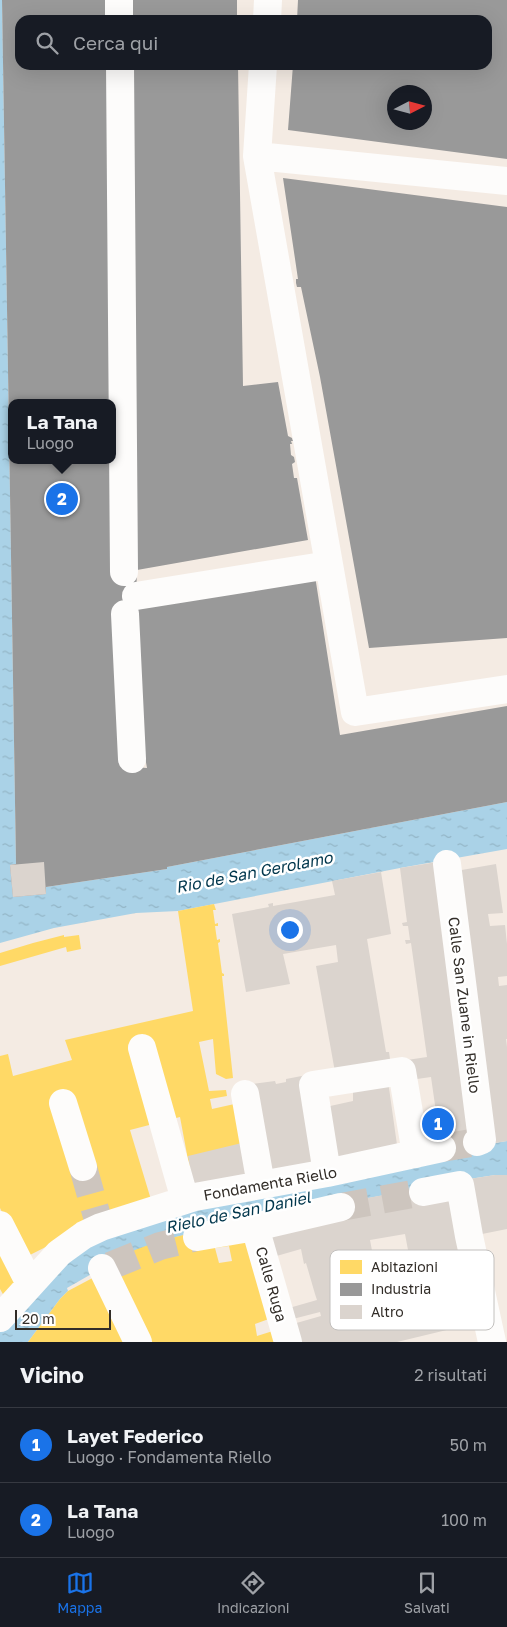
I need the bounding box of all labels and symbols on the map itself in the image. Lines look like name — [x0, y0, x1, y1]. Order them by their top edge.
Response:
north arrow — [387, 85, 432, 130]
pin: 2 — [46, 480, 78, 518]
water label: Rio de San Gerolamo — [174, 847, 335, 897]
street label: Calle San Zuane in Riello — [445, 916, 485, 1094]
your location — [277, 917, 303, 943]
pin: 1 — [422, 1105, 454, 1143]
street label: Fondamenta Riello — [202, 1162, 338, 1204]
water label: Rielo de San Daniel — [164, 1187, 313, 1237]
street label: Calle Ruga — [253, 1244, 291, 1324]
legend — [330, 1250, 494, 1330]
text: Abitazioni — [371, 1258, 438, 1275]
text: Industria — [371, 1280, 431, 1297]
text: Altro — [371, 1303, 404, 1320]
scale bar — [15, 1307, 111, 1330]

